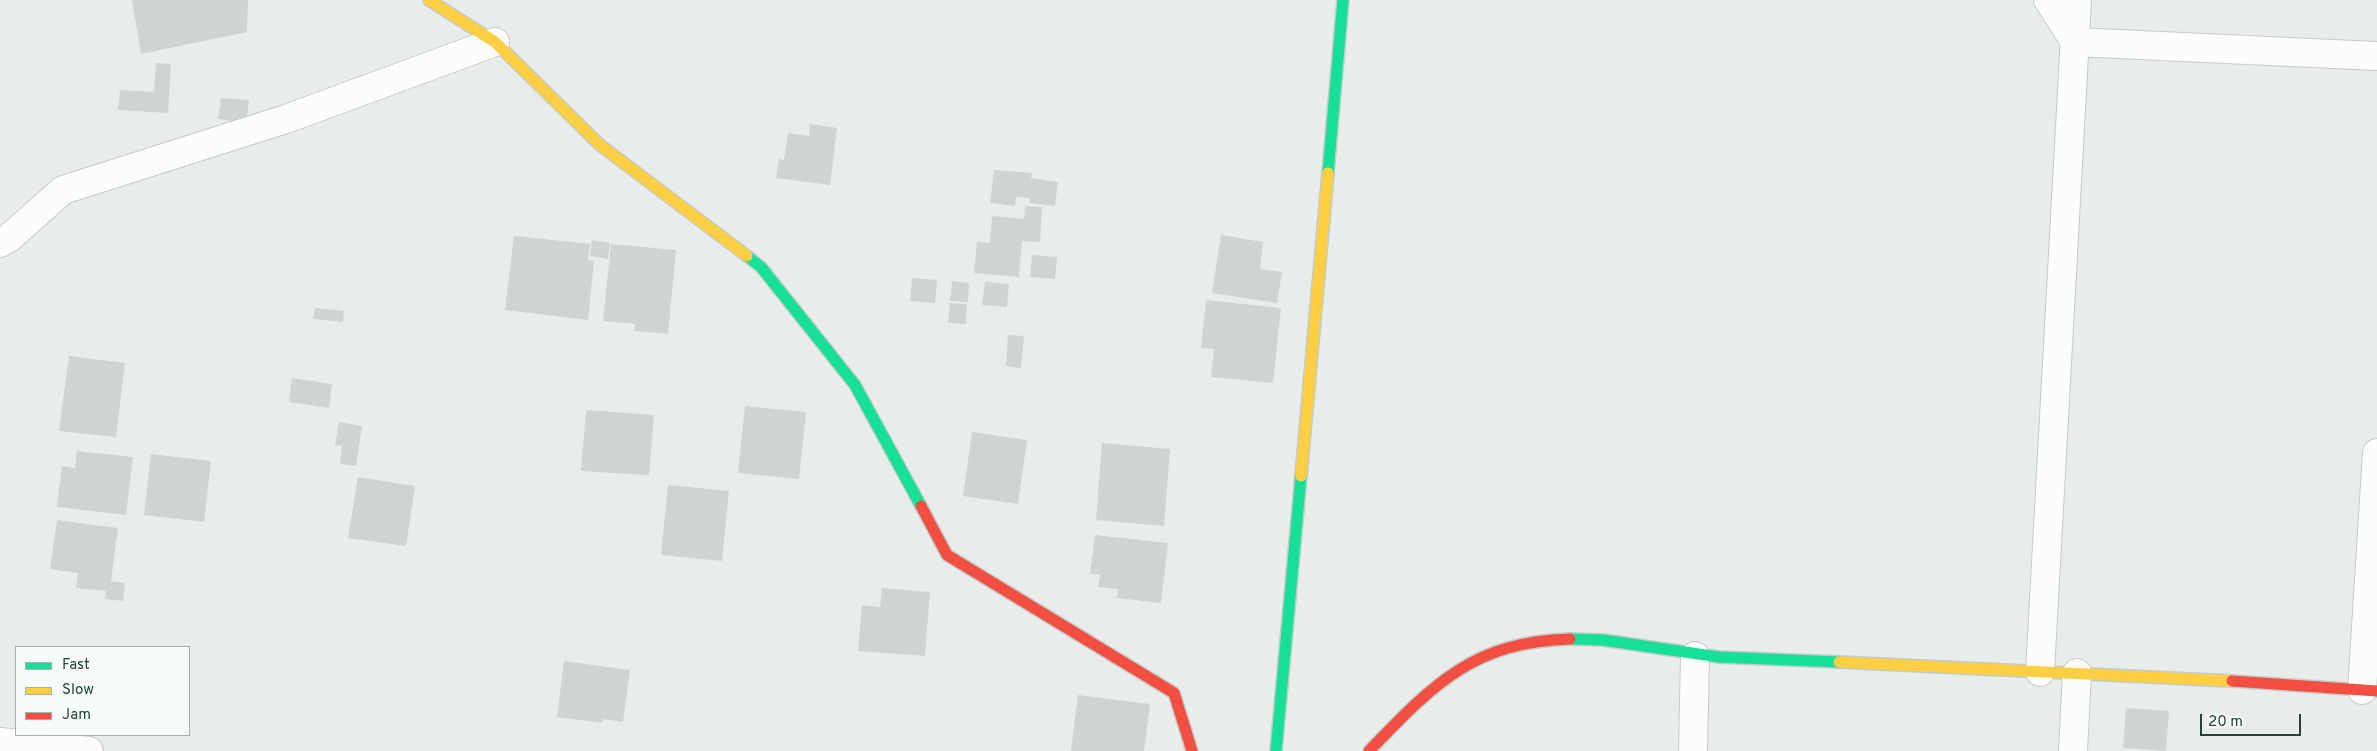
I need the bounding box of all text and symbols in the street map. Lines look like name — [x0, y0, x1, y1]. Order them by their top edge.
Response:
legend — [15, 646, 190, 736]
text: Fast — [62, 656, 90, 675]
text: Slow — [62, 681, 94, 700]
scale bar — [2202, 704, 2303, 736]
text: Jam — [62, 706, 91, 725]
text: 20 m — [2208, 713, 2243, 732]

